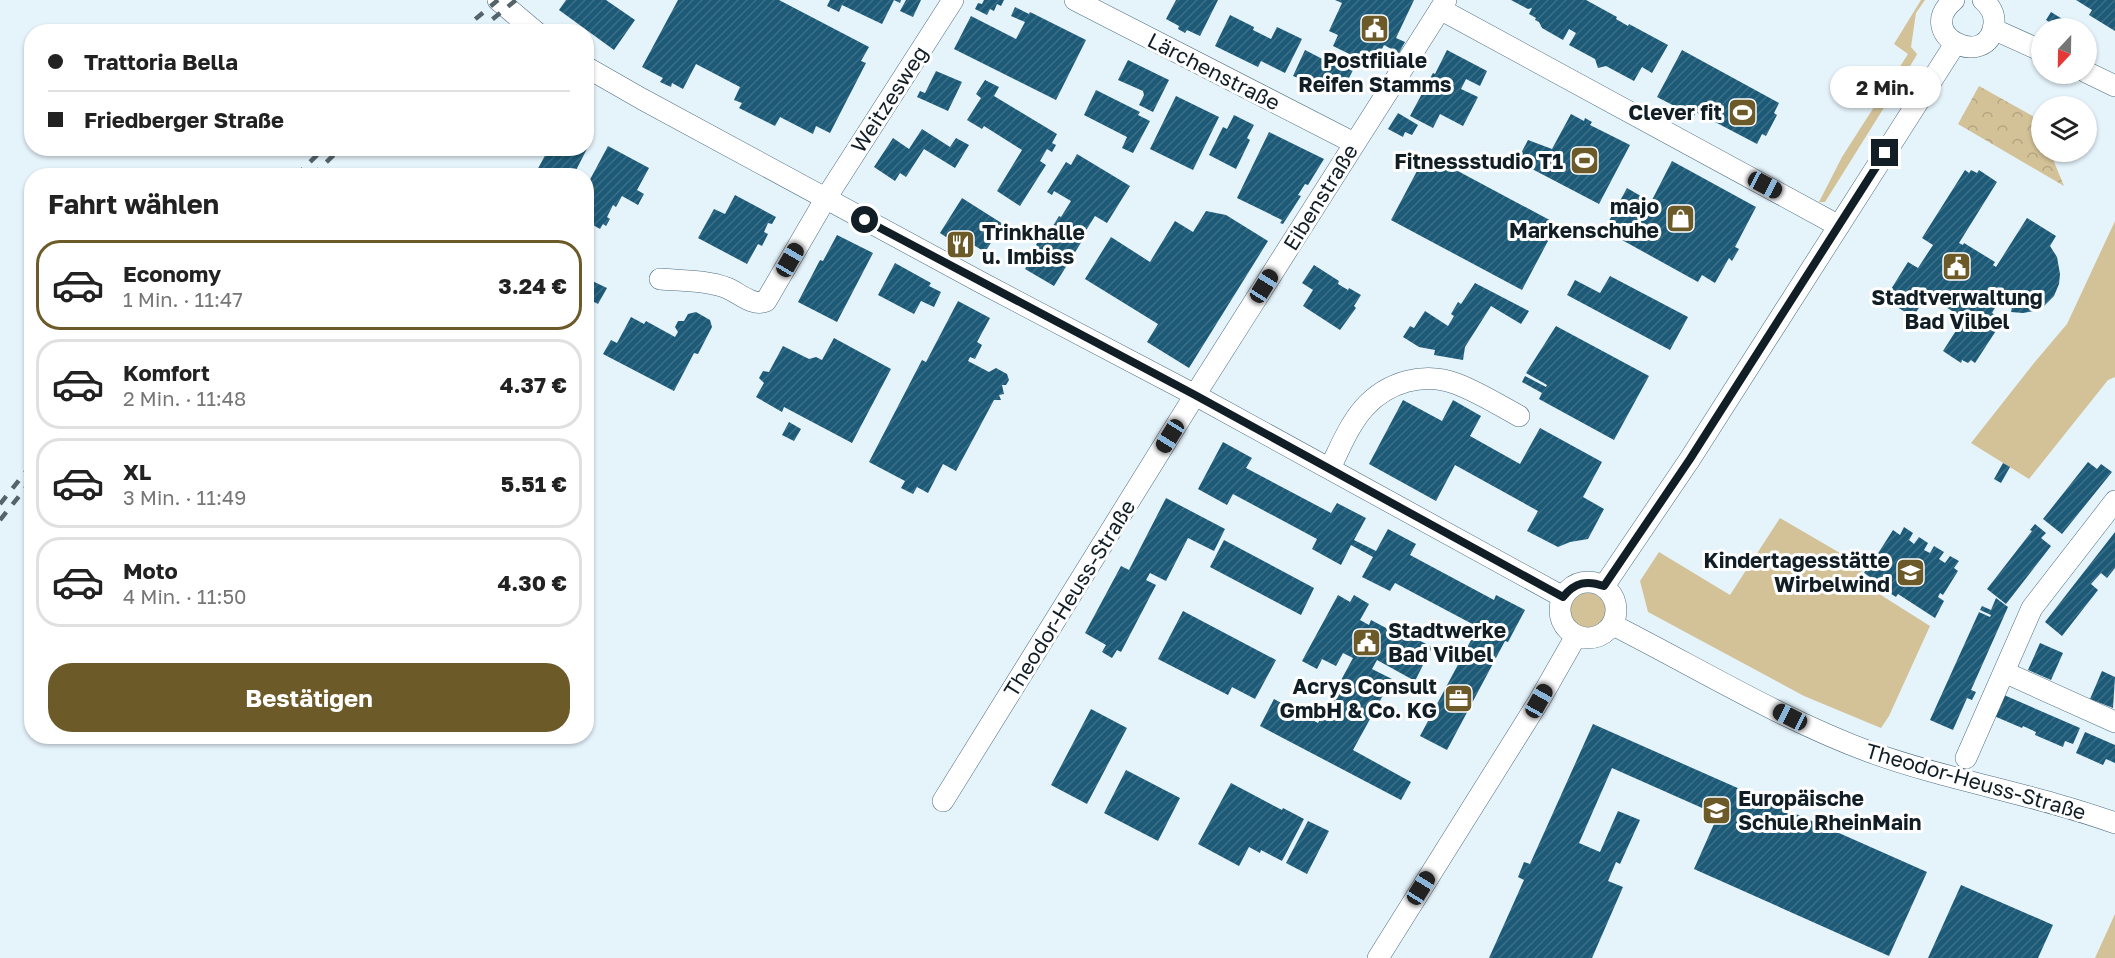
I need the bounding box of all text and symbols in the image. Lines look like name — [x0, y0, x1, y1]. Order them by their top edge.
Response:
public building icon: Postfiliale Reifen Stamms — [1359, 13, 1391, 45]
north arrow — [2031, 18, 2097, 84]
map controls — [2031, 18, 2097, 162]
street label: Lärchenstraße — [1143, 26, 1285, 116]
street label: Weitzesweg — [845, 41, 933, 157]
place label: Postfiliale Reifen Stamms — [1298, 47, 1452, 97]
text: Trattoria Bella — [84, 48, 238, 75]
callout: 2 Min. — [1830, 66, 1940, 108]
text: 2 Min. — [1856, 75, 1915, 99]
sports icon: Clever fit — [1727, 96, 1759, 128]
button: layers — [2031, 96, 2097, 162]
place label: Clever fit — [1628, 99, 1722, 125]
text: Friedberger Straße — [84, 106, 284, 133]
street label: Eibenstraße — [1277, 139, 1363, 255]
route end — [1871, 139, 1898, 166]
sports icon: Fitnessstudio T1 — [1568, 145, 1600, 177]
place label: Fitnessstudio T1 — [1394, 148, 1563, 174]
car — [1745, 169, 1785, 201]
text: Fahrt wählen — [48, 188, 219, 220]
place label: majo Markenschuhe — [1509, 193, 1659, 243]
shop icon: majo Markenschuhe — [1664, 202, 1696, 234]
route start — [851, 206, 878, 233]
place label: Trinkhalle u. Imbiss — [982, 219, 1085, 269]
restaurant icon: Trinkhalle u. Imbiss — [945, 228, 977, 260]
car — [773, 240, 807, 280]
public building icon: Stadtverwaltung Bad Vilbel — [1941, 250, 1973, 282]
icon: car — [51, 258, 105, 312]
text: Economy — [123, 260, 221, 287]
car — [1247, 266, 1281, 306]
text: 3.24 € — [498, 272, 567, 299]
place label: Stadtverwaltung Bad Vilbel — [1871, 284, 2043, 334]
text: 1 Min. · 11:47 — [123, 287, 243, 311]
icon: car — [51, 357, 105, 411]
text: Komfort — [123, 359, 210, 386]
text: 4.37 € — [500, 371, 567, 398]
text: 2 Min. · 11:48 — [123, 386, 246, 410]
car — [1153, 416, 1187, 456]
icon: car — [51, 456, 105, 510]
text: XL — [123, 458, 151, 485]
text: 5.51 € — [501, 470, 567, 497]
text: 3 Min. · 11:49 — [123, 485, 246, 509]
street label: Theodor-Heuss-Straße — [998, 494, 1140, 702]
place label: Kindertagesstätte Wirbelwind — [1704, 547, 1890, 597]
icon: car — [51, 555, 105, 609]
school or university icon: Kindertagesstätte Wirbelwind — [1895, 556, 1927, 588]
text: Moto — [123, 557, 178, 584]
text: 4.30 € — [497, 569, 567, 596]
text: 4 Min. · 11:50 — [123, 584, 246, 608]
place label: Stadtwerke Bad Vilbel — [1388, 617, 1506, 667]
public building icon: Stadtwerke Bad Vilbel — [1351, 626, 1383, 658]
button: Bestätigen — [48, 663, 570, 732]
place label: Acrys Consult GmbH & Co. KG — [1280, 673, 1437, 723]
car — [1522, 681, 1556, 721]
office icon: Acrys Consult GmbH & Co. KG — [1442, 682, 1474, 714]
car — [1770, 701, 1810, 733]
street label: Theodor-Heuss-Straße — [1863, 737, 2089, 825]
place label: Europäische Schule RheinMain — [1738, 785, 1921, 835]
school or university icon: Europäische Schule RheinMain — [1701, 794, 1733, 826]
car — [1404, 868, 1438, 908]

